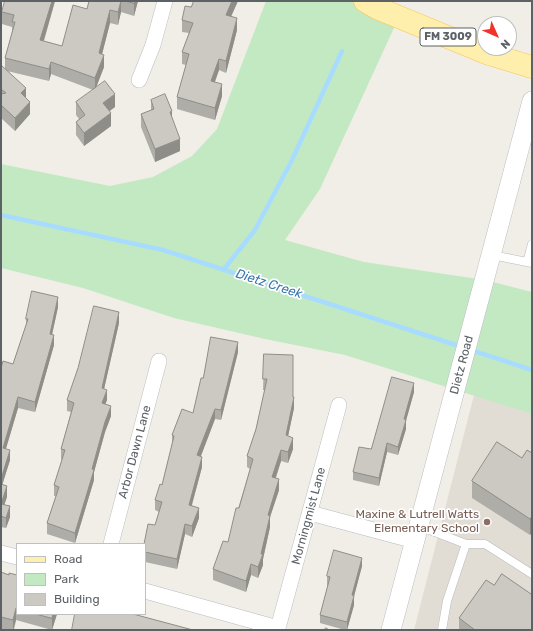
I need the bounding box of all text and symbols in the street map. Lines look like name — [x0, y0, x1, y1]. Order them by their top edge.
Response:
north arrow — [477, 16, 517, 56]
road number: FM 3009 — [420, 28, 476, 46]
text: N — [498, 37, 513, 52]
water label: Dietz Creek — [234, 266, 304, 302]
street label: Dietz Road — [447, 334, 477, 396]
street label: Arbor Dawn Lane — [116, 404, 154, 500]
street label: Morningmist Lane — [289, 466, 329, 566]
place label: Maxine & Lutrell Watts Elementary School — [355, 508, 479, 536]
marker: Maxine & Lutrell Watts Elementary School — [482, 517, 492, 527]
legend — [16, 543, 146, 615]
text: Road — [54, 552, 82, 566]
text: Park — [54, 572, 79, 586]
text: Building — [54, 592, 100, 606]

